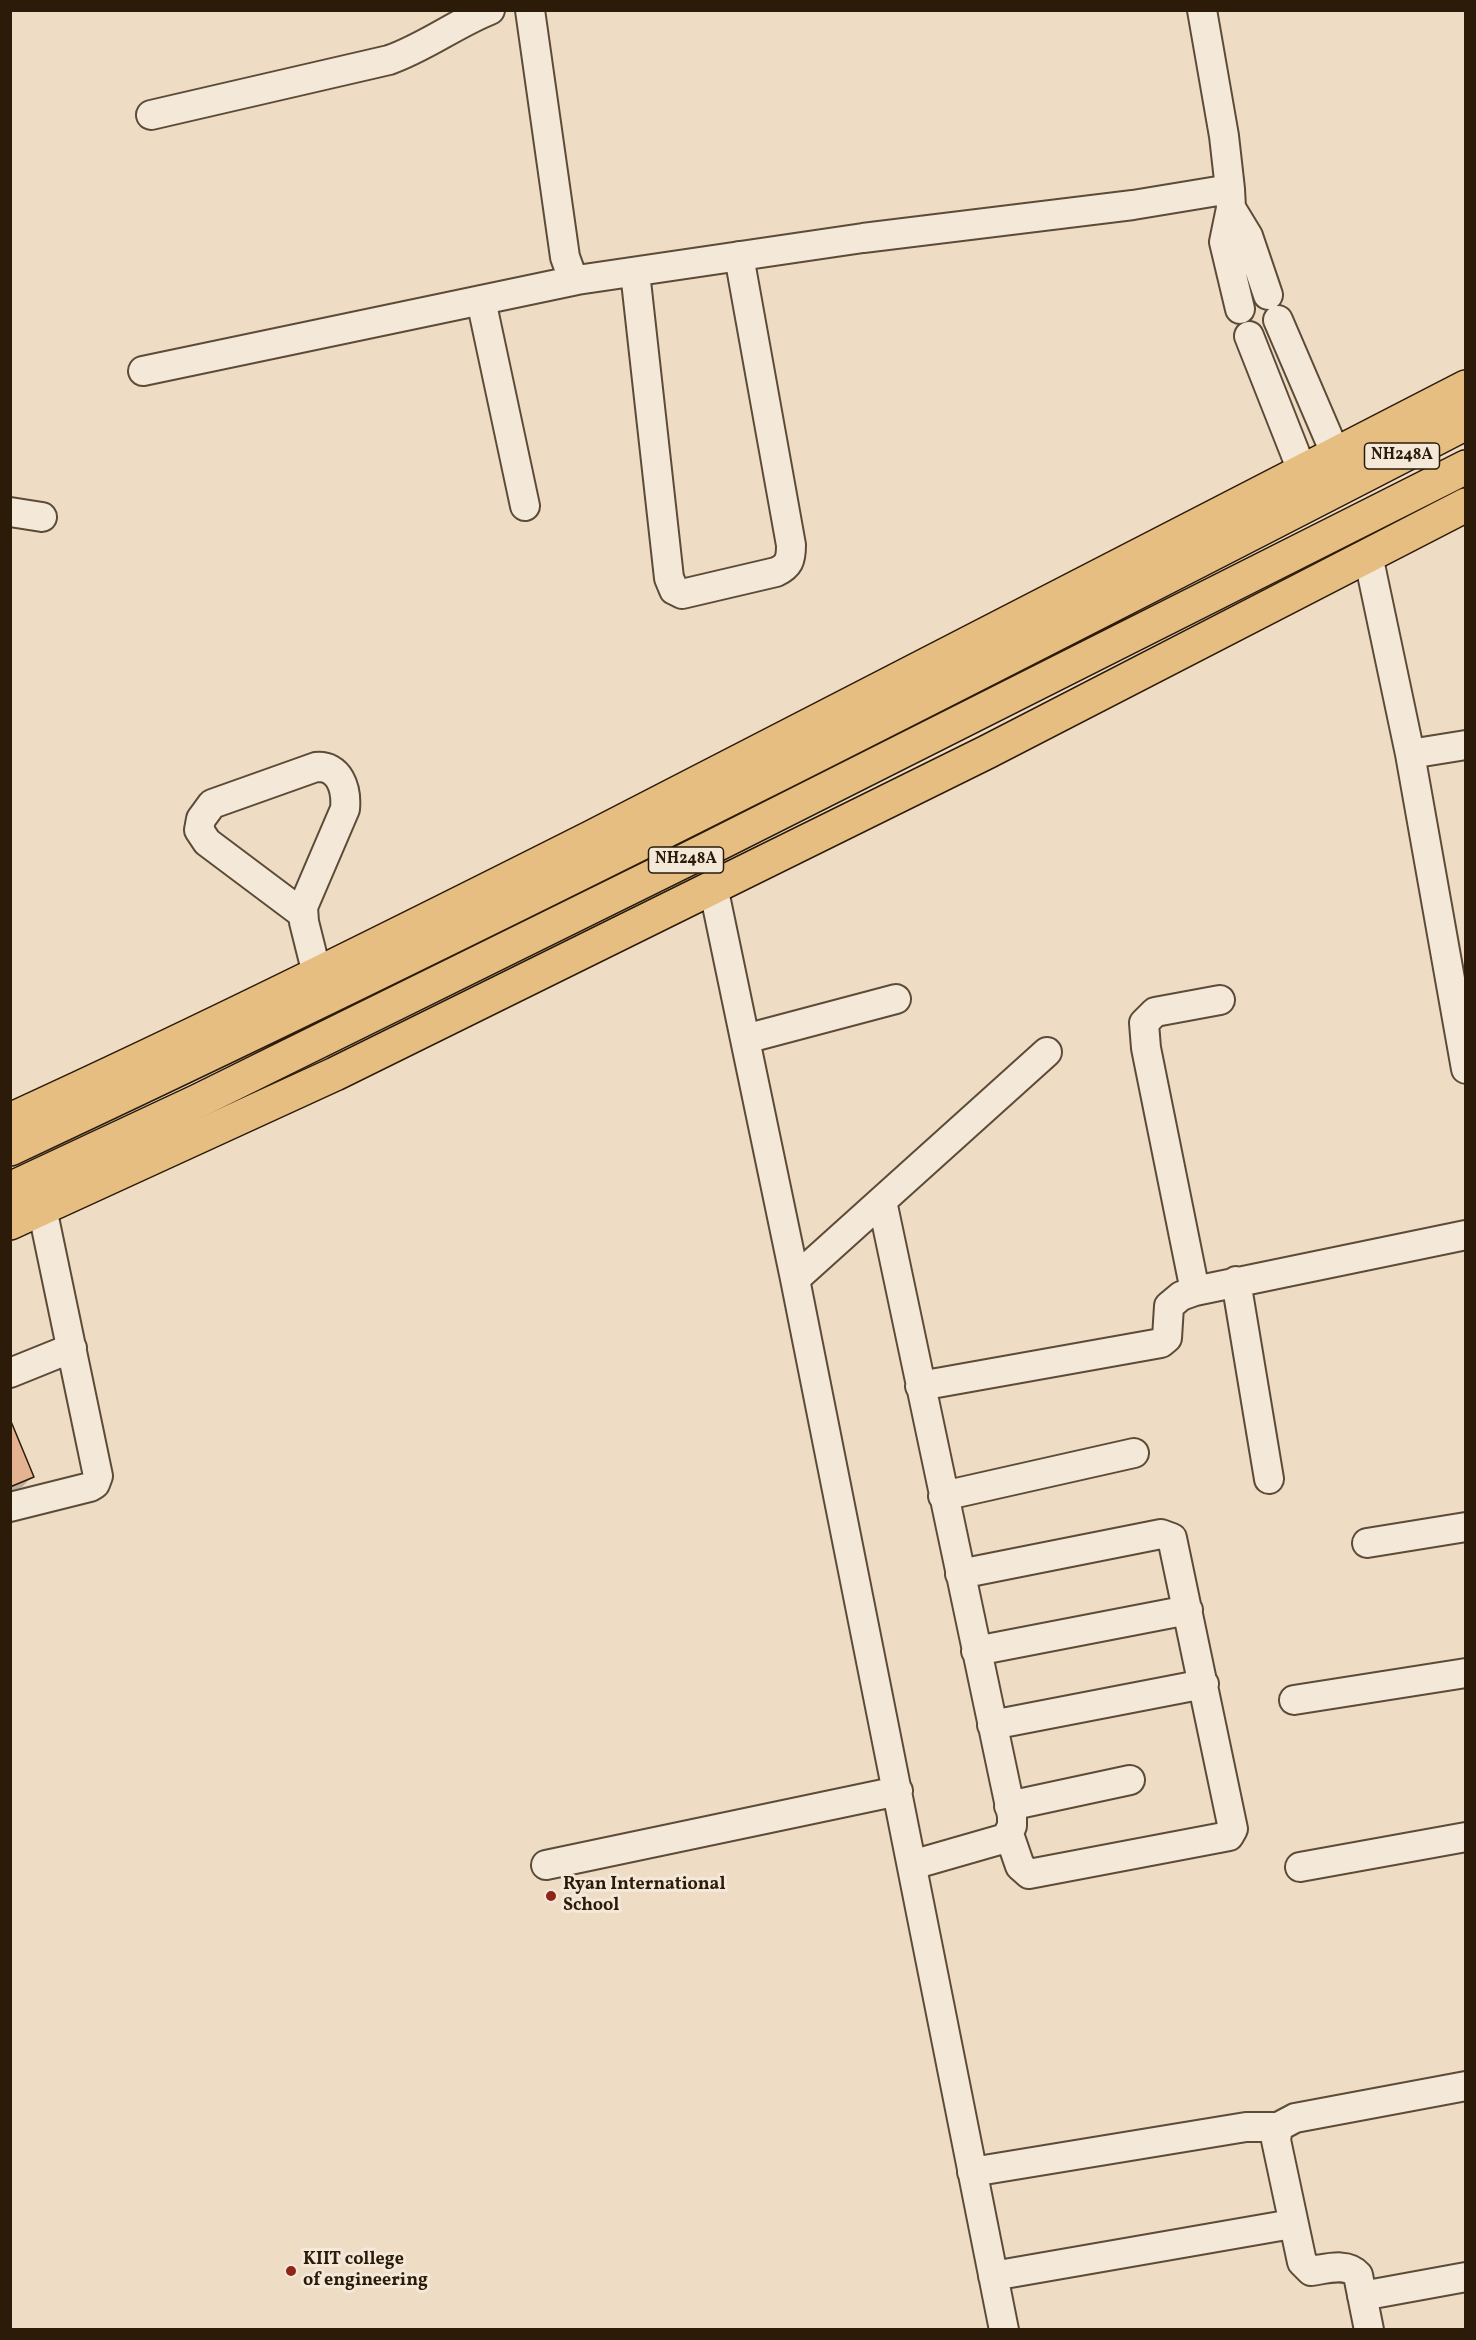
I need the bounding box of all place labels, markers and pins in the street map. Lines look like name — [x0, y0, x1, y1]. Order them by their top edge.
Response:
place label: Ryan International School — [563, 1875, 726, 1918]
marker: Ryan International School — [544, 1889, 558, 1903]
place label: KIIT college of engineering — [303, 2250, 428, 2292]
marker: KIIT college of engineering — [284, 2264, 298, 2278]

